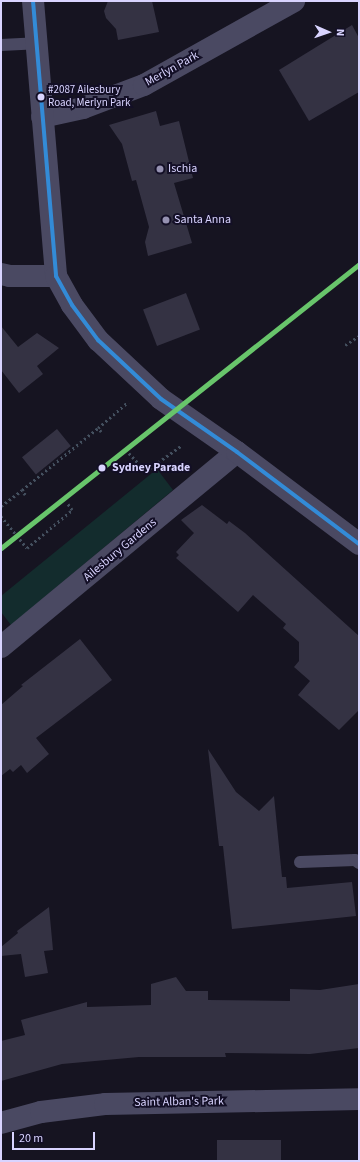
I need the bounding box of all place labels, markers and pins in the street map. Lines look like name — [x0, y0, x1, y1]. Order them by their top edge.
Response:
place label: #2087 Ailesbury Road, Merlyn Park — [48, 84, 131, 110]
marker: #2087 Ailesbury Road, Merlyn Park — [36, 92, 46, 102]
place label: Ischia — [168, 162, 197, 176]
marker: Ischia — [155, 164, 165, 174]
place label: Santa Anna — [174, 213, 231, 227]
marker: Santa Anna — [161, 215, 171, 225]
marker: Sydney Parade — [95, 461, 109, 475]
place label: Sydney Parade — [112, 461, 190, 475]

